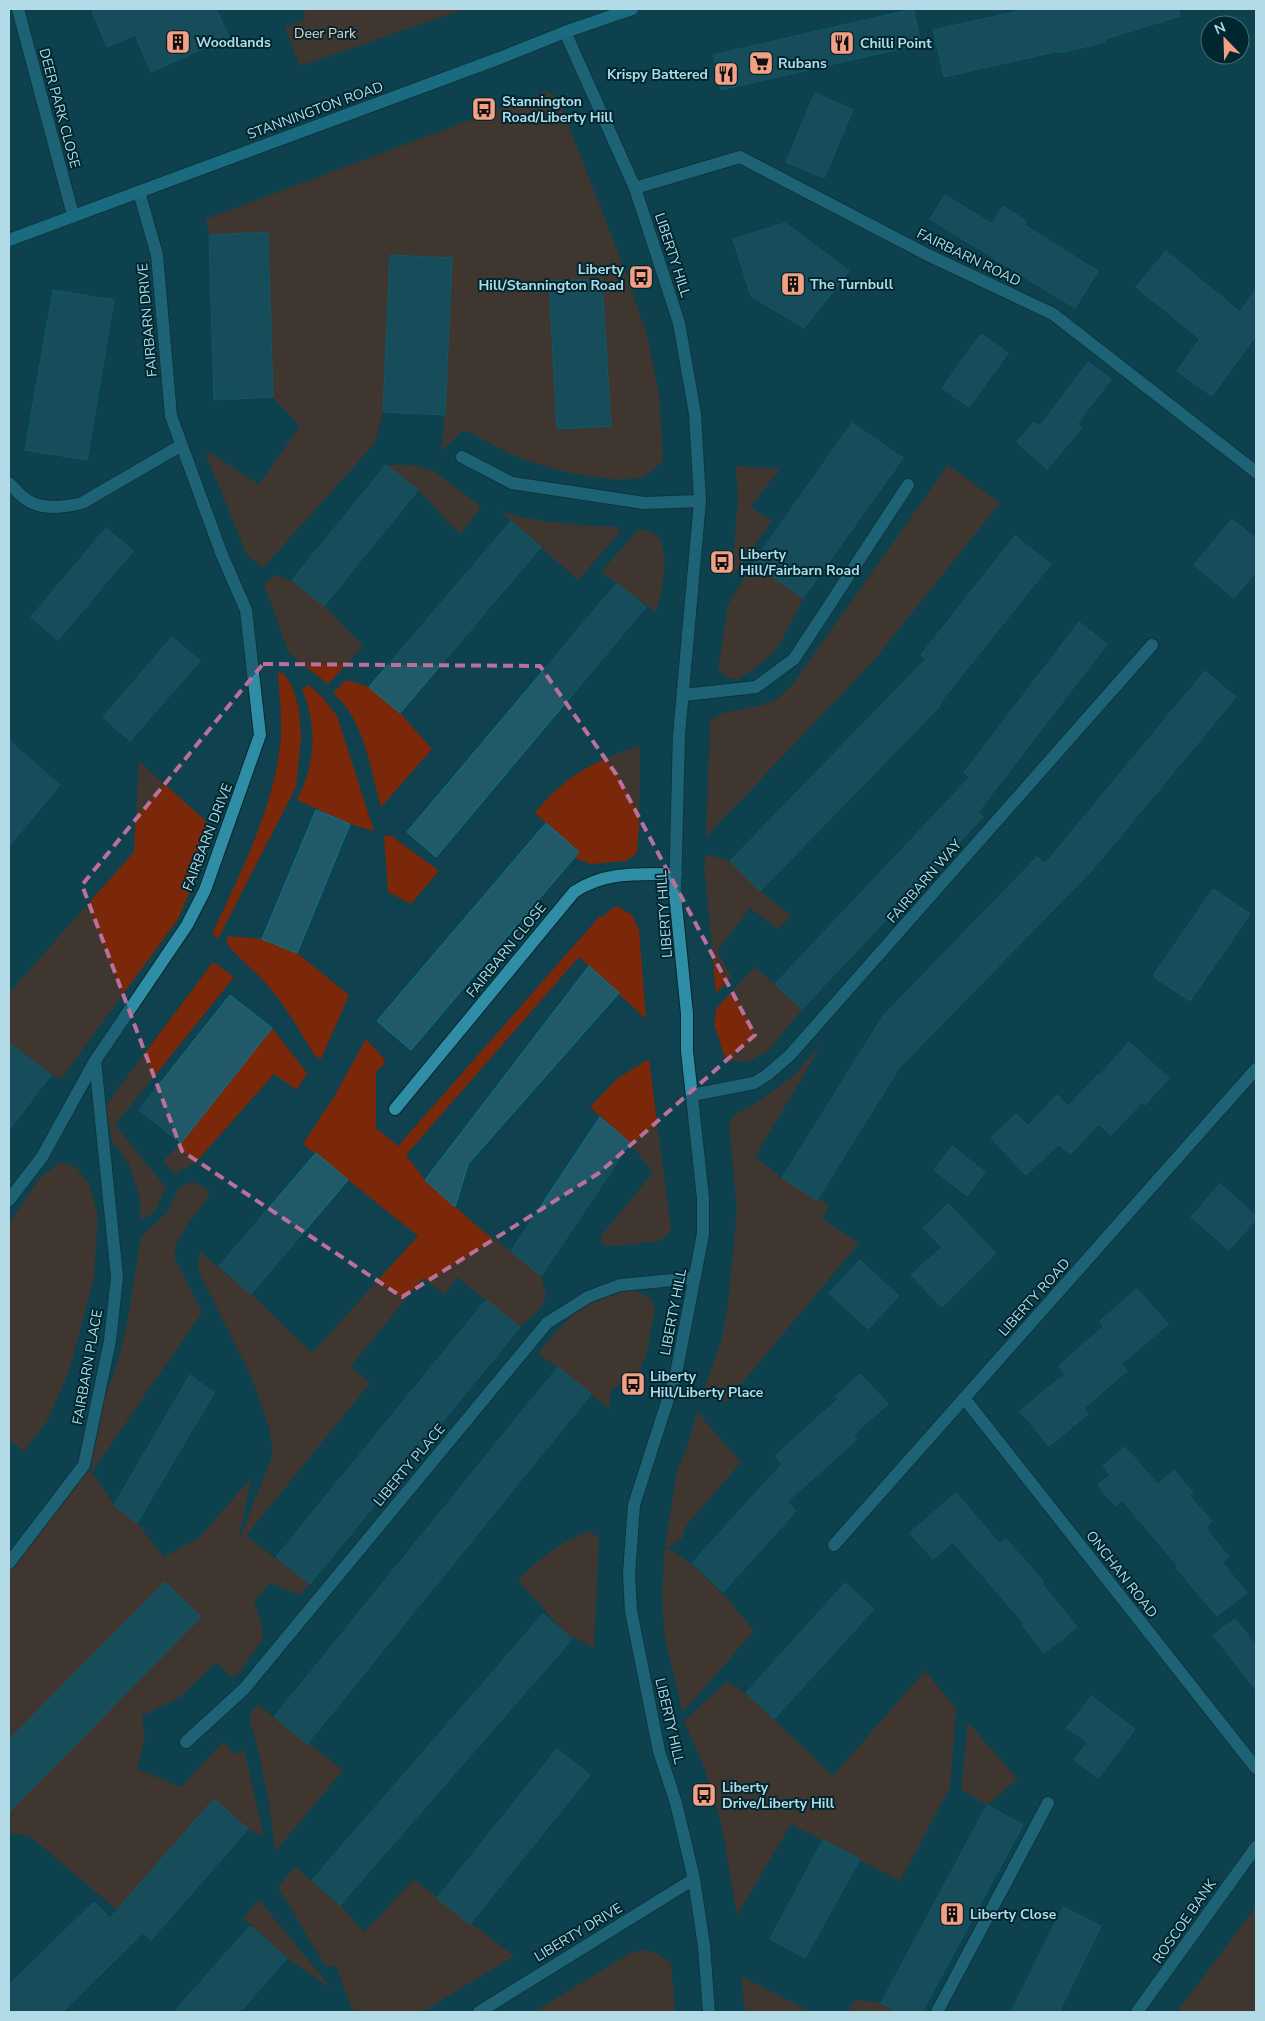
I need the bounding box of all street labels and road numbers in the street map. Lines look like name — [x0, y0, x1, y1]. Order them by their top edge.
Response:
street label: DEER PARK CLOSE — [34, 46, 85, 170]
street label: STANNINGTON ROAD — [244, 77, 386, 144]
street label: LIBERTY HILL — [650, 210, 695, 300]
street label: FAIRBARN ROAD — [914, 224, 1024, 291]
street label: FAIRBARN DRIVE — [133, 262, 162, 378]
street label: FAIRBARN DRIVE — [178, 781, 237, 894]
street label: FAIRBARN WAY — [883, 835, 966, 927]
street label: LIBERTY HILL — [652, 869, 677, 958]
street label: FAIRBARN CLOSE — [462, 899, 551, 1002]
street label: LIBERTY ROAD — [994, 1254, 1075, 1340]
street label: LIBERTY HILL — [656, 1267, 691, 1357]
street label: FAIRBARN PLACE — [68, 1308, 107, 1426]
street label: LIBERTY PLACE — [369, 1420, 450, 1511]
street label: ONCHAN ROAD — [1082, 1527, 1162, 1622]
street label: LIBERTY HILL — [650, 1676, 689, 1766]
street label: ROSCOE BANK — [1148, 1875, 1221, 1967]
street label: LIBERTY DRIVE — [531, 1899, 626, 1966]

